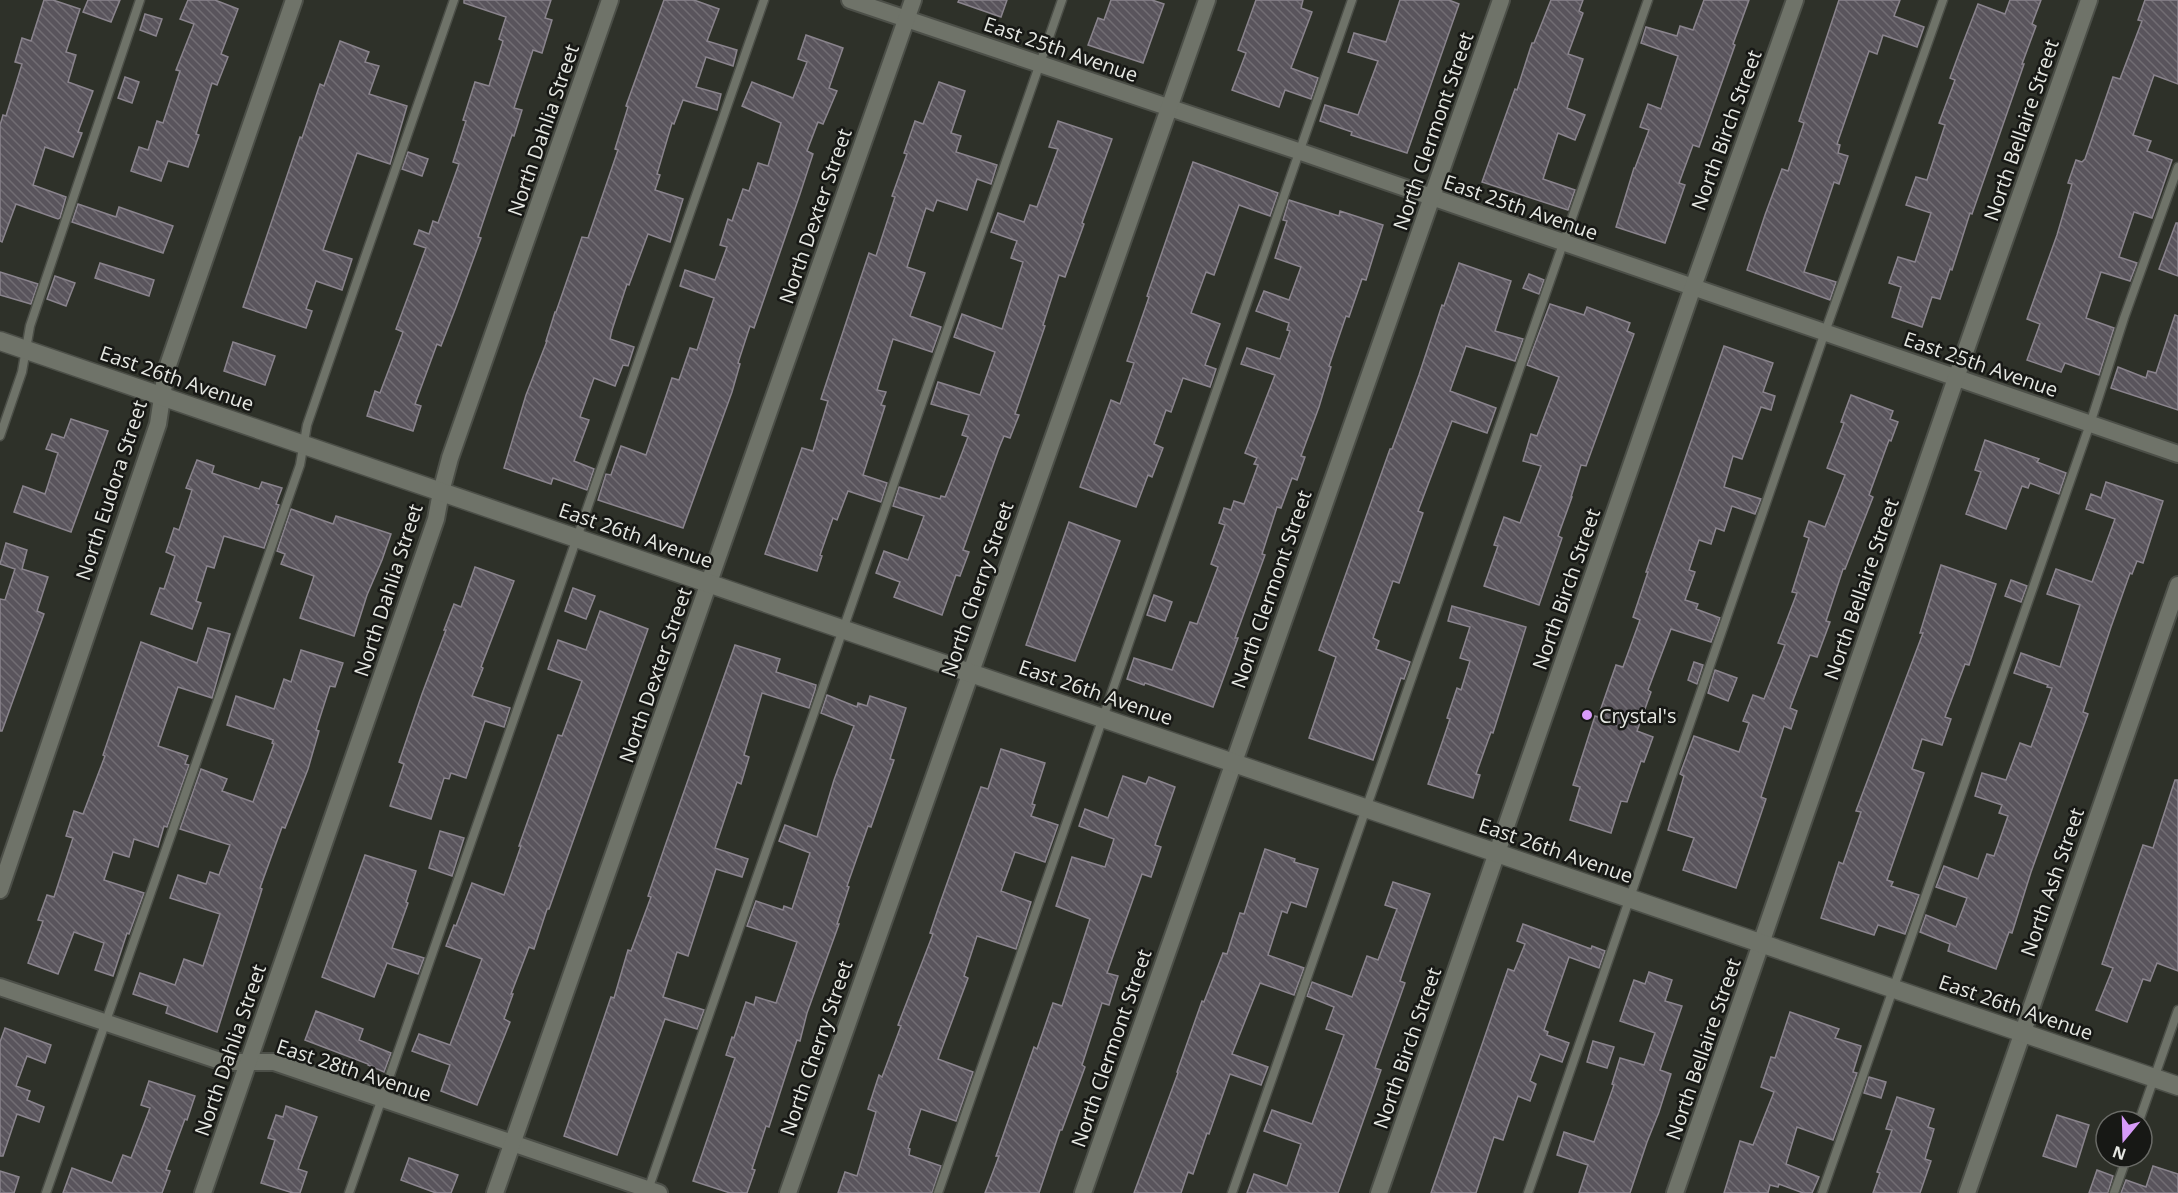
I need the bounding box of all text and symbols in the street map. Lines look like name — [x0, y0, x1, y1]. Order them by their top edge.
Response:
street label: East 25th Avenue — [980, 10, 1142, 88]
street label: North Clermont Street — [1386, 28, 1480, 234]
street label: North Bellaire Street — [1977, 35, 2065, 225]
street label: North Dahlia Street — [501, 41, 585, 219]
street label: North Birch Street — [1684, 46, 1768, 214]
street label: North Dexter Street — [772, 125, 858, 307]
street label: East 25th Avenue — [1440, 168, 1602, 246]
street label: East 25th Avenue — [1900, 325, 2062, 403]
street label: East 26th Avenue — [96, 339, 258, 417]
street label: North Eudora Street — [69, 397, 153, 583]
street label: North Clermont Street — [1224, 486, 1318, 692]
street label: North Bellaire Street — [1817, 494, 1905, 684]
street label: East 26th Avenue — [555, 496, 717, 574]
street label: North Cherry Street — [934, 498, 1020, 680]
street label: North Dahlia Street — [347, 500, 429, 680]
street label: North Birch Street — [1526, 505, 1606, 673]
street label: North Dexter Street — [612, 584, 698, 766]
street label: East 26th Avenue — [1015, 653, 1177, 731]
place label: Crystal's — [1599, 702, 1677, 729]
marker: Crystal's — [1580, 708, 1594, 722]
street label: North Ash Street — [2014, 804, 2090, 960]
street label: East 26th Avenue — [1475, 811, 1637, 889]
street label: North Clermont Street — [1064, 945, 1158, 1151]
street label: North Bellaire Street — [1659, 954, 1747, 1144]
street label: North Cherry Street — [773, 957, 859, 1139]
street label: North Dahlia Street — [188, 961, 272, 1139]
street label: North Birch Street — [1367, 964, 1447, 1132]
street label: East 26th Avenue — [1935, 968, 2097, 1046]
street label: East 28th Avenue — [273, 1032, 435, 1108]
north arrow — [2094, 1109, 2154, 1169]
text: N — [2109, 1141, 2129, 1166]

